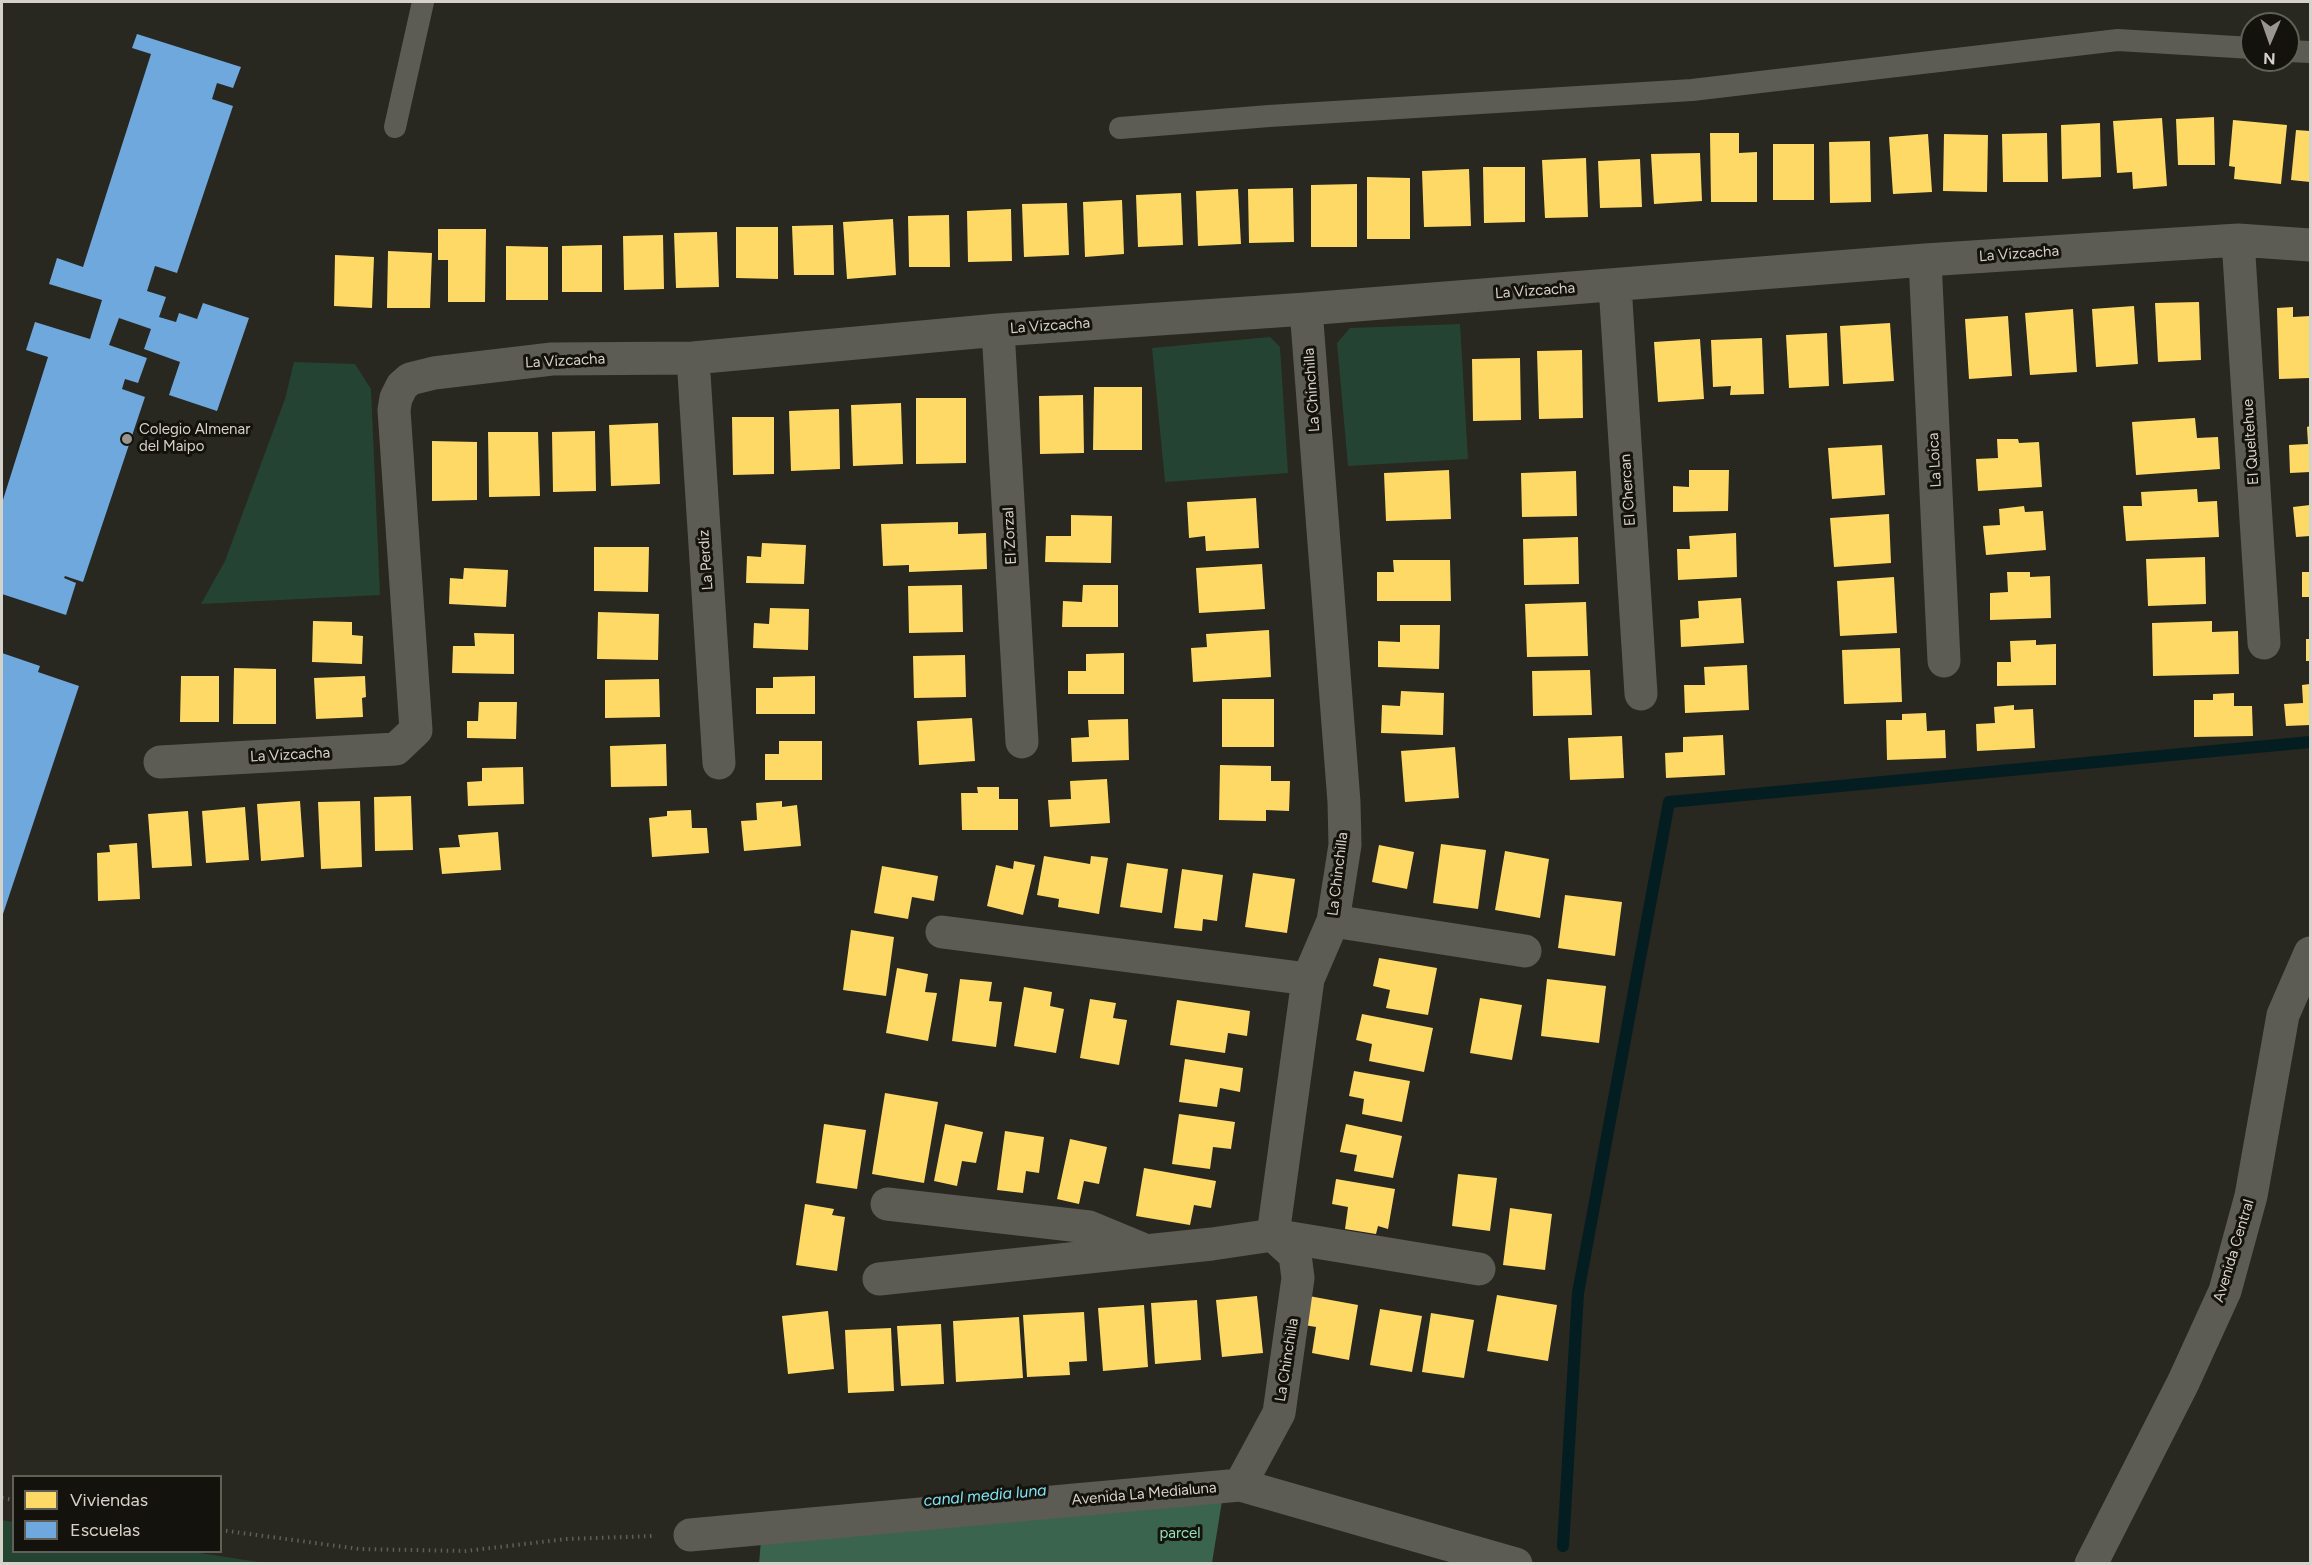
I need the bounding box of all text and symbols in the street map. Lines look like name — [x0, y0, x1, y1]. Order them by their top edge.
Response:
north arrow — [2240, 12, 2300, 72]
text: N — [2263, 49, 2276, 68]
street label: La Vizcacha — [1978, 242, 2060, 266]
street label: La Vizcacha — [1494, 279, 1576, 303]
street label: La Vizcacha — [1009, 314, 1091, 338]
street label: La Chinchilla — [1300, 347, 1324, 433]
street label: La Vizcacha — [524, 350, 606, 372]
street label: El Queltehue — [2239, 398, 2263, 486]
place label: Colegio Almenar del Maipo — [139, 421, 250, 456]
marker: Colegio Almenar del Maipo — [120, 432, 134, 446]
street label: La Loica — [1925, 432, 1945, 488]
street label: El Chercan — [1616, 453, 1640, 527]
street label: El Zorzal — [1000, 507, 1020, 565]
street label: La Perdiz — [695, 529, 717, 591]
street label: La Vizcacha — [249, 744, 331, 766]
street label: La Chinchilla — [1324, 831, 1352, 917]
street label: Avenida Central — [2210, 1197, 2258, 1305]
street label: La Chinchilla — [1272, 1317, 1302, 1403]
legend — [12, 1475, 222, 1553]
street label: Avenida La Medialuna — [1071, 1479, 1217, 1509]
water label: canal media luna — [923, 1481, 1047, 1511]
text: Viviendas — [70, 1489, 148, 1511]
text: Escuelas — [70, 1519, 140, 1541]
park label: parcel — [1159, 1525, 1201, 1543]

